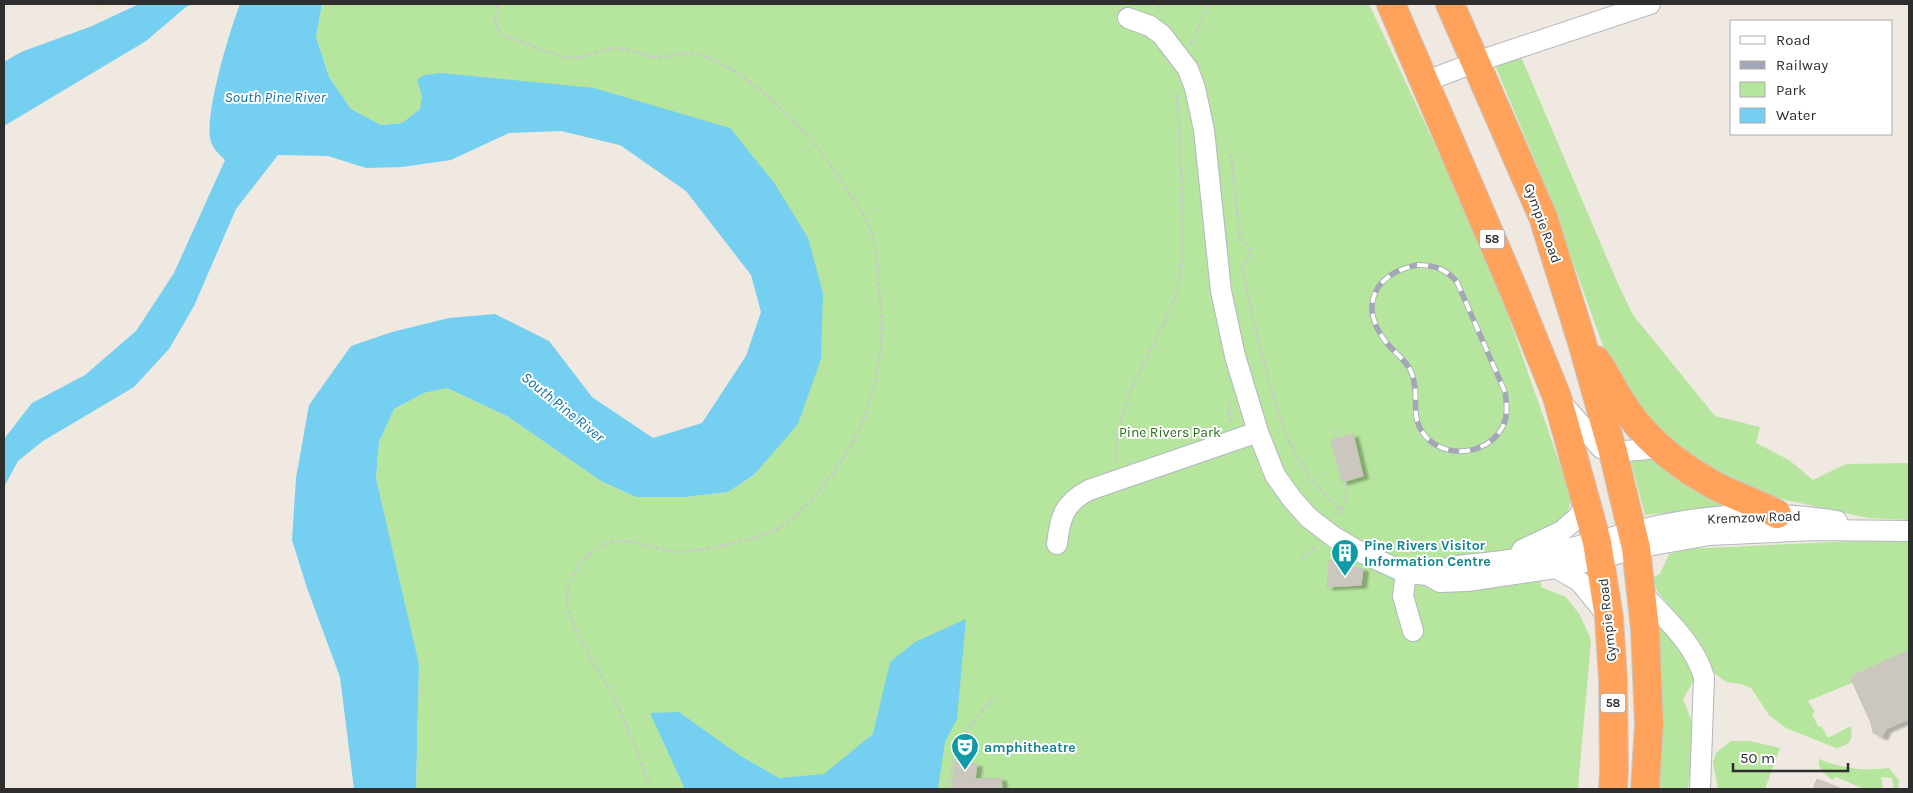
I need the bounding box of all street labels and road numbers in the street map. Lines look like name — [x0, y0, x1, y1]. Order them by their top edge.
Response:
street label: Gympie Road — [1520, 181, 1565, 265]
road number: 58 — [1480, 230, 1504, 248]
street label: Kremzow Road — [1707, 507, 1801, 528]
street label: Gympie Road — [1595, 577, 1620, 662]
road number: 58 — [1600, 694, 1626, 712]

